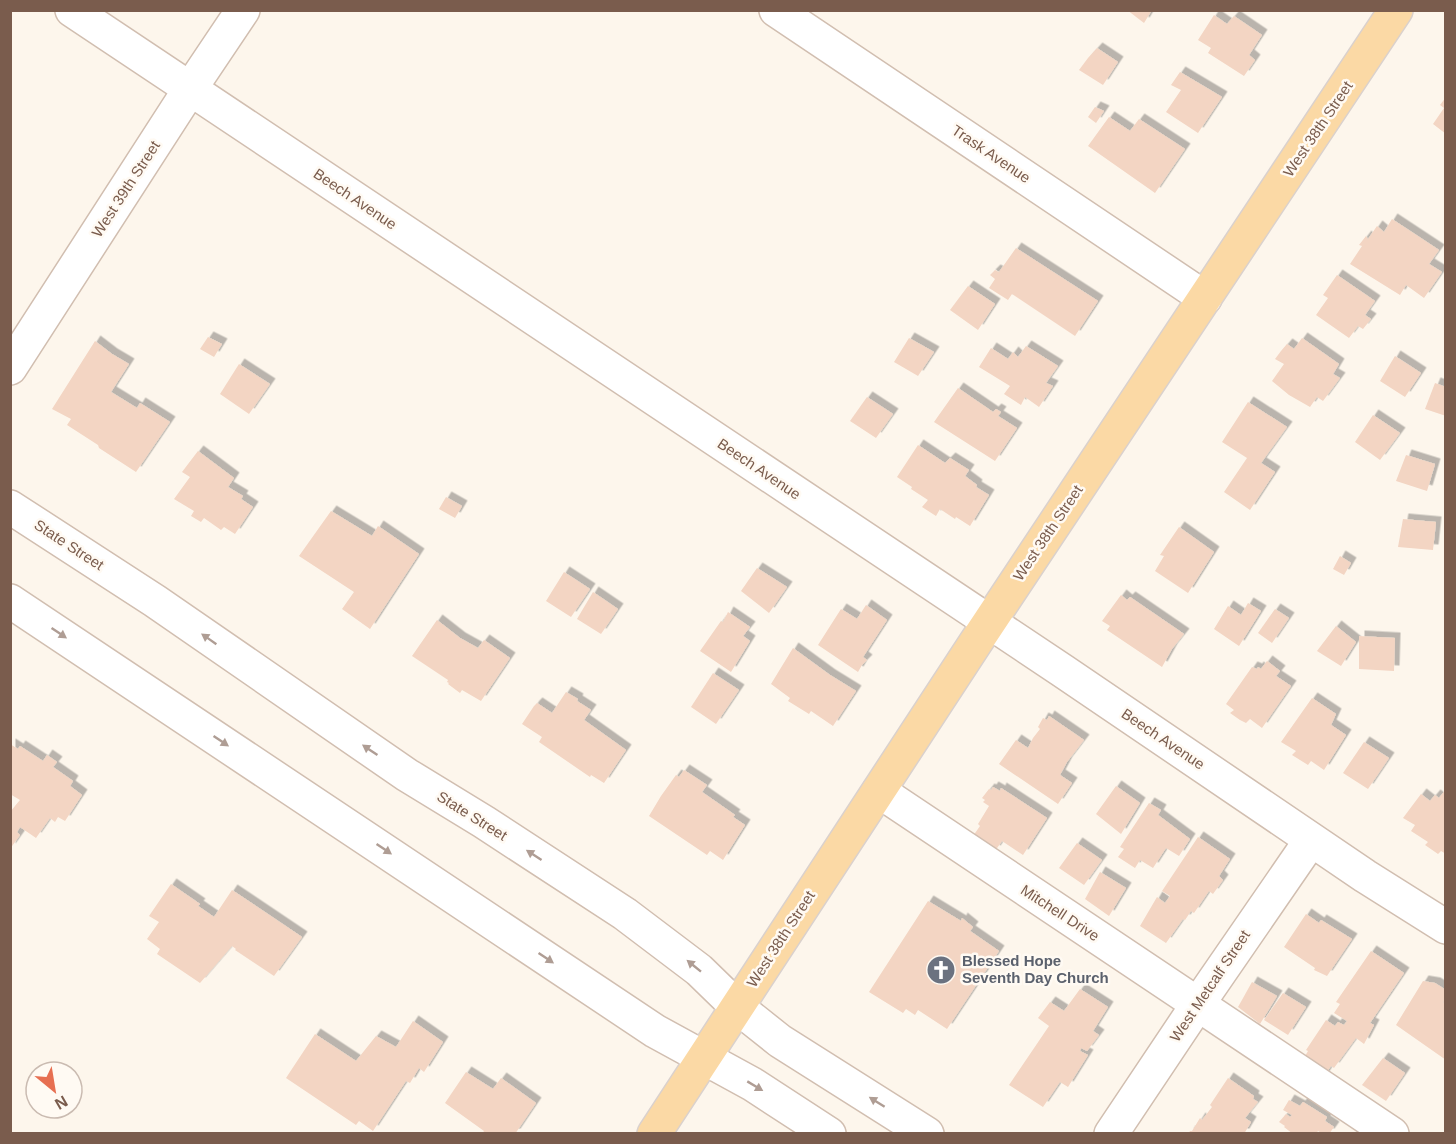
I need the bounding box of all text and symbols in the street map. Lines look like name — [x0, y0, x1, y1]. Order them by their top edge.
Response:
street label: West 38th Street — [1279, 77, 1356, 180]
street label: Trask Avenue — [949, 121, 1034, 186]
street label: West 39th Street — [88, 137, 164, 240]
street label: Beech Avenue — [311, 165, 400, 233]
street label: Beech Avenue — [715, 435, 804, 503]
street label: West 38th Street — [1009, 481, 1086, 584]
street label: State Street — [31, 516, 108, 574]
one-way arrow — [51, 627, 67, 638]
one-way arrow — [202, 633, 218, 645]
street label: Beech Avenue — [1119, 705, 1208, 773]
one-way arrow — [213, 736, 230, 747]
one-way arrow — [362, 744, 378, 756]
street label: State Street — [434, 787, 511, 844]
one-way arrow — [375, 844, 392, 855]
one-way arrow — [526, 849, 542, 860]
street label: Mitchell Drive — [1018, 881, 1103, 944]
street label: West 38th Street — [743, 887, 819, 990]
street label: West Metcalf Street — [1166, 926, 1254, 1045]
one-way arrow — [538, 952, 554, 963]
place label: Blessed Hope Seventh Day Church — [962, 952, 1109, 986]
church icon: Blessed Hope Seventh Day Church — [925, 954, 957, 986]
one-way arrow — [686, 960, 702, 973]
north arrow — [24, 1060, 84, 1120]
one-way arrow — [747, 1081, 763, 1092]
text: N — [52, 1092, 71, 1113]
one-way arrow — [869, 1097, 885, 1108]

